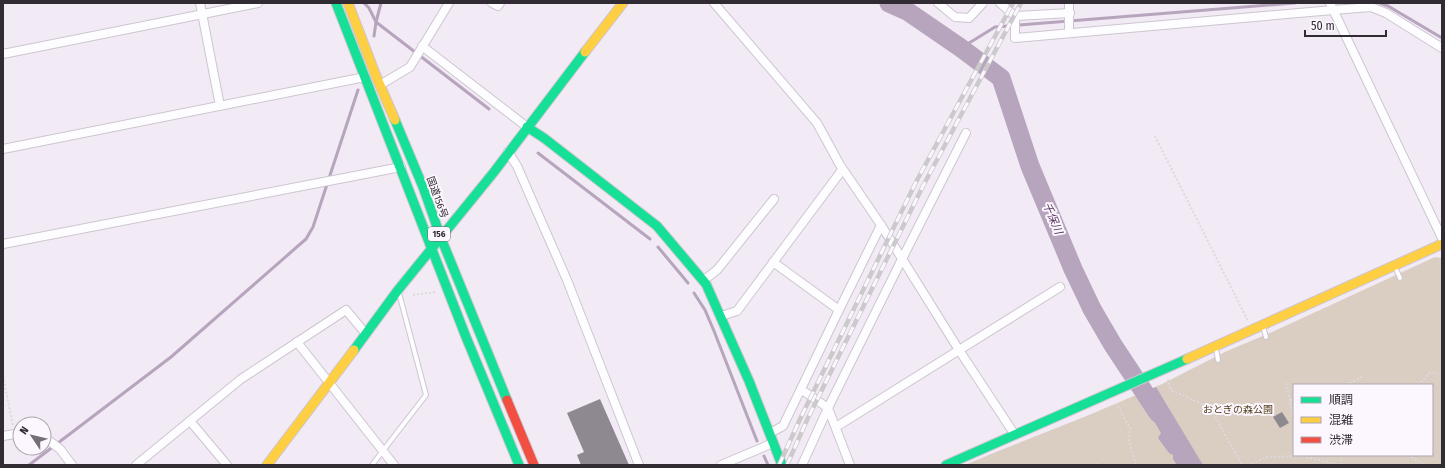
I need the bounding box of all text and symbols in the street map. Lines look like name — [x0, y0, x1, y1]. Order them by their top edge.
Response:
scale bar — [1305, 12, 1386, 38]
text: 50 m — [1311, 19, 1335, 33]
street label: 国道156号 — [424, 175, 450, 220]
water label: 千保川 — [1040, 200, 1065, 237]
road number: 156 — [428, 227, 450, 241]
legend — [1293, 384, 1433, 456]
text: 順調 — [1329, 393, 1353, 407]
park label: おとぎの森公園 — [1203, 404, 1273, 416]
text: 混雑 — [1329, 413, 1353, 427]
north arrow — [12, 416, 52, 456]
text: N — [17, 424, 31, 437]
text: 渋滞 — [1329, 433, 1353, 447]

